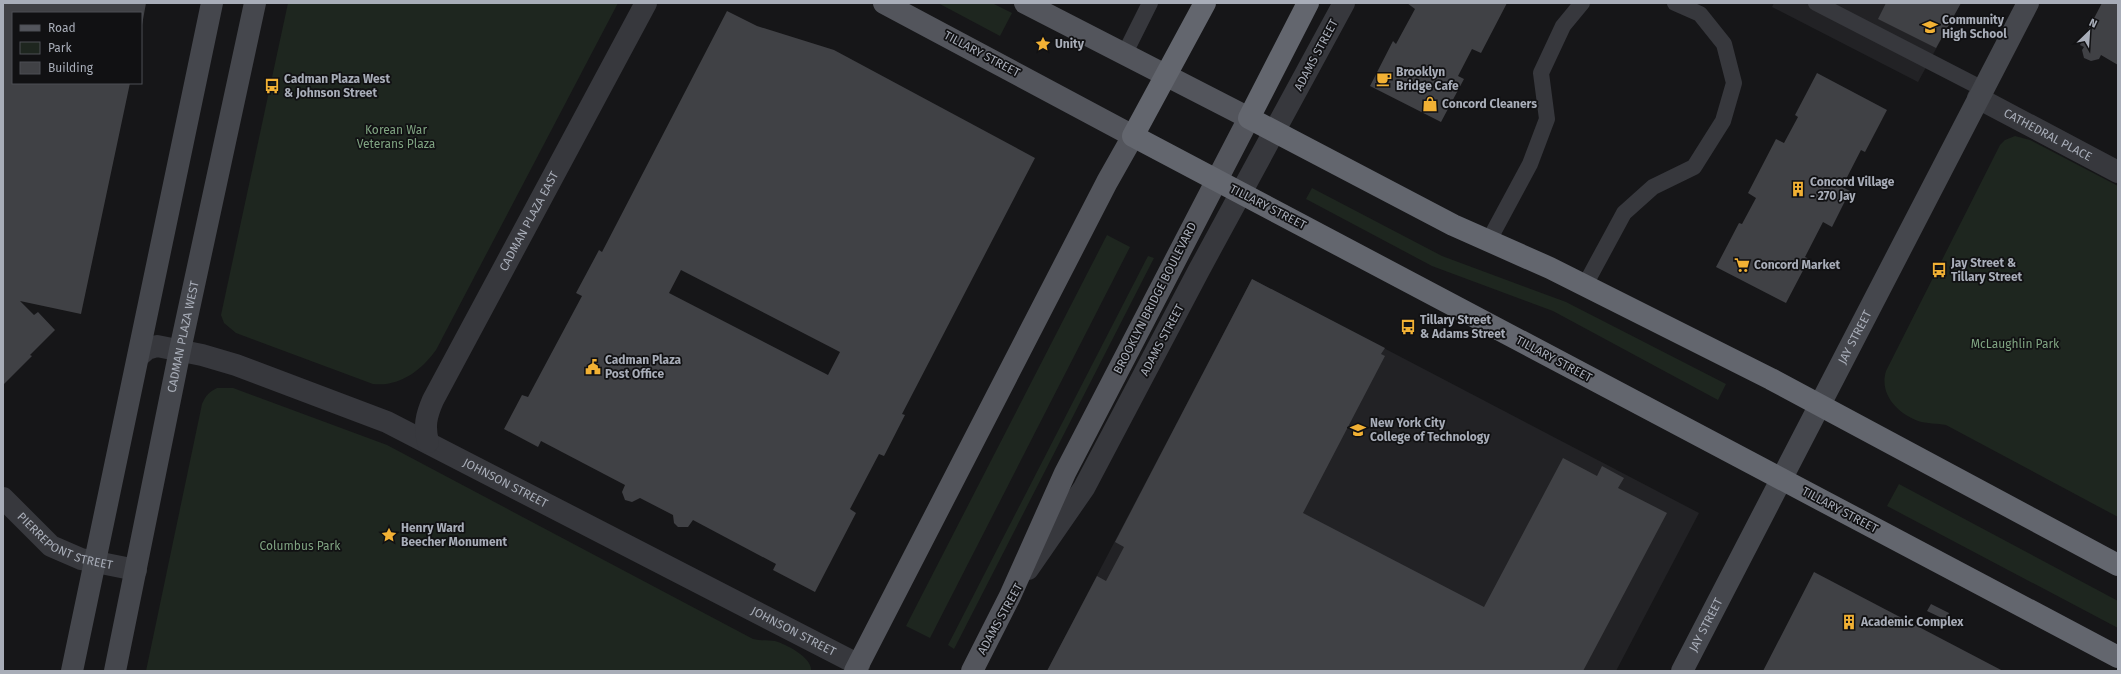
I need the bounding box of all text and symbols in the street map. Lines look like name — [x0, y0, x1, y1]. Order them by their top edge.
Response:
legend — [12, 12, 142, 84]
north arrow — [2069, 12, 2109, 52]
place label: Community High School — [1942, 13, 2007, 41]
street label: ADAMS STREET — [1291, 16, 1341, 93]
text: N — [2087, 16, 2099, 31]
school or university icon: Community High School — [1921, 18, 1939, 36]
text: Road — [48, 21, 76, 35]
street label: TILLARY STREET — [942, 28, 1023, 80]
place icon: Unity — [1034, 35, 1052, 53]
place label: Unity — [1055, 37, 1085, 51]
text: Park — [48, 41, 72, 55]
text: Building — [48, 61, 94, 75]
place label: Brooklyn Bridge Cafe — [1396, 65, 1459, 93]
cafe icon: Brooklyn Bridge Cafe — [1375, 70, 1393, 88]
place label: Cadman Plaza West & Johnson Street — [284, 72, 390, 100]
bus stop icon: Cadman Plaza West & Johnson Street — [263, 77, 281, 95]
shop icon: Concord Cleaners — [1421, 95, 1439, 113]
place label: Concord Cleaners — [1442, 97, 1537, 111]
street label: CATHEDRAL PLACE — [2001, 106, 2094, 164]
park label: Korean War Veterans Plaza — [357, 123, 435, 151]
street label: CADMAN PLAZA EAST — [496, 168, 562, 274]
place label: Concord Village - 270 Jay — [1810, 175, 1895, 203]
building icon: Concord Village - 270 Jay — [1789, 180, 1807, 198]
street label: TILLARY STREET — [1227, 182, 1309, 233]
street label: BROOKLYN BRIDGE BOULEVARD — [1111, 220, 1200, 376]
supermarket icon: Concord Market — [1733, 256, 1751, 274]
place label: Jay Street & Tillary Street — [1950, 256, 2023, 284]
place label: Concord Market — [1754, 258, 1841, 272]
bus stop icon: Jay Street & Tillary Street — [1930, 261, 1948, 279]
street label: CADMAN PLAZA WEST — [165, 279, 202, 394]
street label: ADAMS STREET — [1137, 301, 1187, 378]
street label: JAY STREET — [1835, 307, 1875, 366]
place label: Tillary Street & Adams Street — [1420, 313, 1506, 341]
bus stop icon: Tillary Street & Adams Street — [1399, 318, 1417, 336]
street label: TILLARY STREET — [1514, 333, 1595, 385]
park label: McLaughlin Park — [1971, 337, 2060, 351]
place label: Cadman Plaza Post Office — [605, 353, 682, 381]
public building icon: Cadman Plaza Post Office — [584, 358, 602, 376]
place label: New York City College of Technology — [1370, 416, 1490, 444]
school or university icon: New York City College of Technology — [1349, 421, 1367, 439]
street label: JOHNSON STREET — [461, 455, 551, 511]
street label: TILLARY STREET — [1800, 484, 1881, 536]
street label: PIERREPONT STREET — [14, 509, 115, 572]
place label: Henry Ward Beecher Monument — [401, 521, 508, 549]
place icon: Henry Ward Beecher Monument — [380, 526, 398, 544]
park label: Columbus Park — [260, 539, 341, 553]
street label: ADAMS STREET — [975, 580, 1026, 657]
street label: JAY STREET — [1686, 595, 1726, 654]
street label: JOHNSON STREET — [749, 604, 839, 659]
building icon: Academic Complex — [1840, 613, 1858, 631]
place label: Academic Complex — [1860, 615, 1964, 629]

